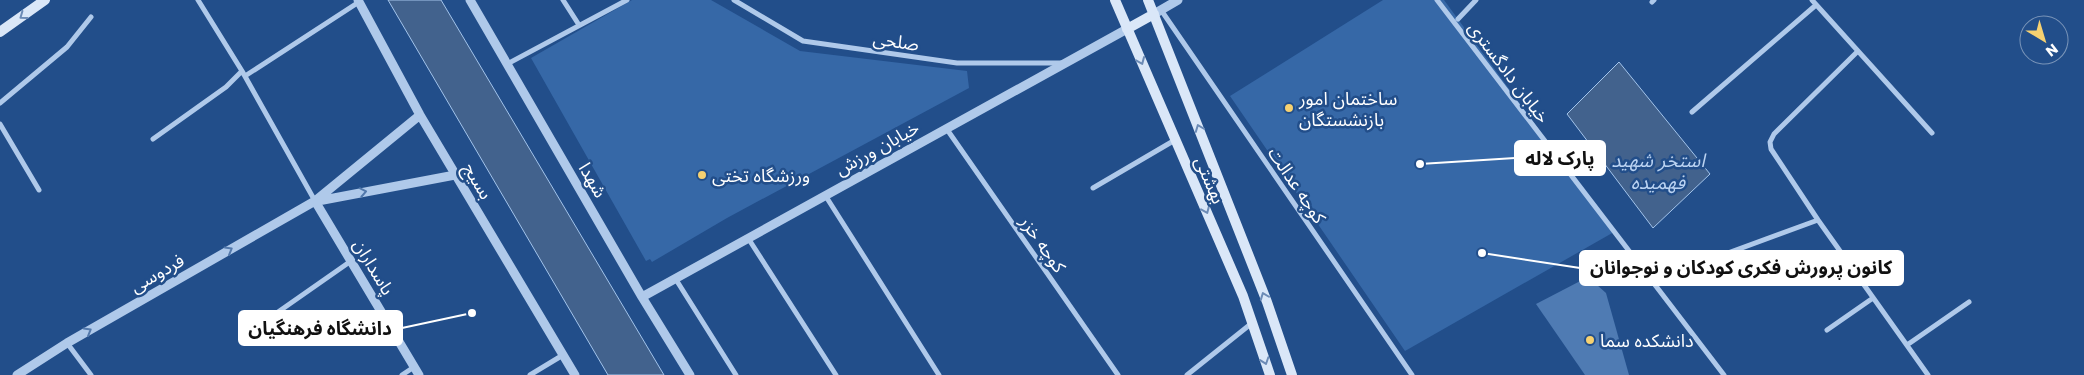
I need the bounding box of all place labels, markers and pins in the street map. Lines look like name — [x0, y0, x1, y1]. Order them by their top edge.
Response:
place label: ساختمان امور بازنشستگان — [1298, 86, 1397, 132]
marker: ساختمان امور بازنشستگان — [1283, 102, 1295, 114]
callout: پارک لاله — [1515, 141, 1605, 175]
place label: ورزشگاه تختی — [712, 163, 810, 188]
marker: ورزشگاه تختی — [696, 169, 708, 181]
callout: کانون پرورش فکری کودکان و نوجوانان — [1580, 251, 1903, 285]
callout: دانشگاه فرهنگیان — [239, 311, 402, 345]
place label: دانشکده سما — [1600, 328, 1694, 353]
marker: دانشکده سما — [1584, 334, 1596, 346]

